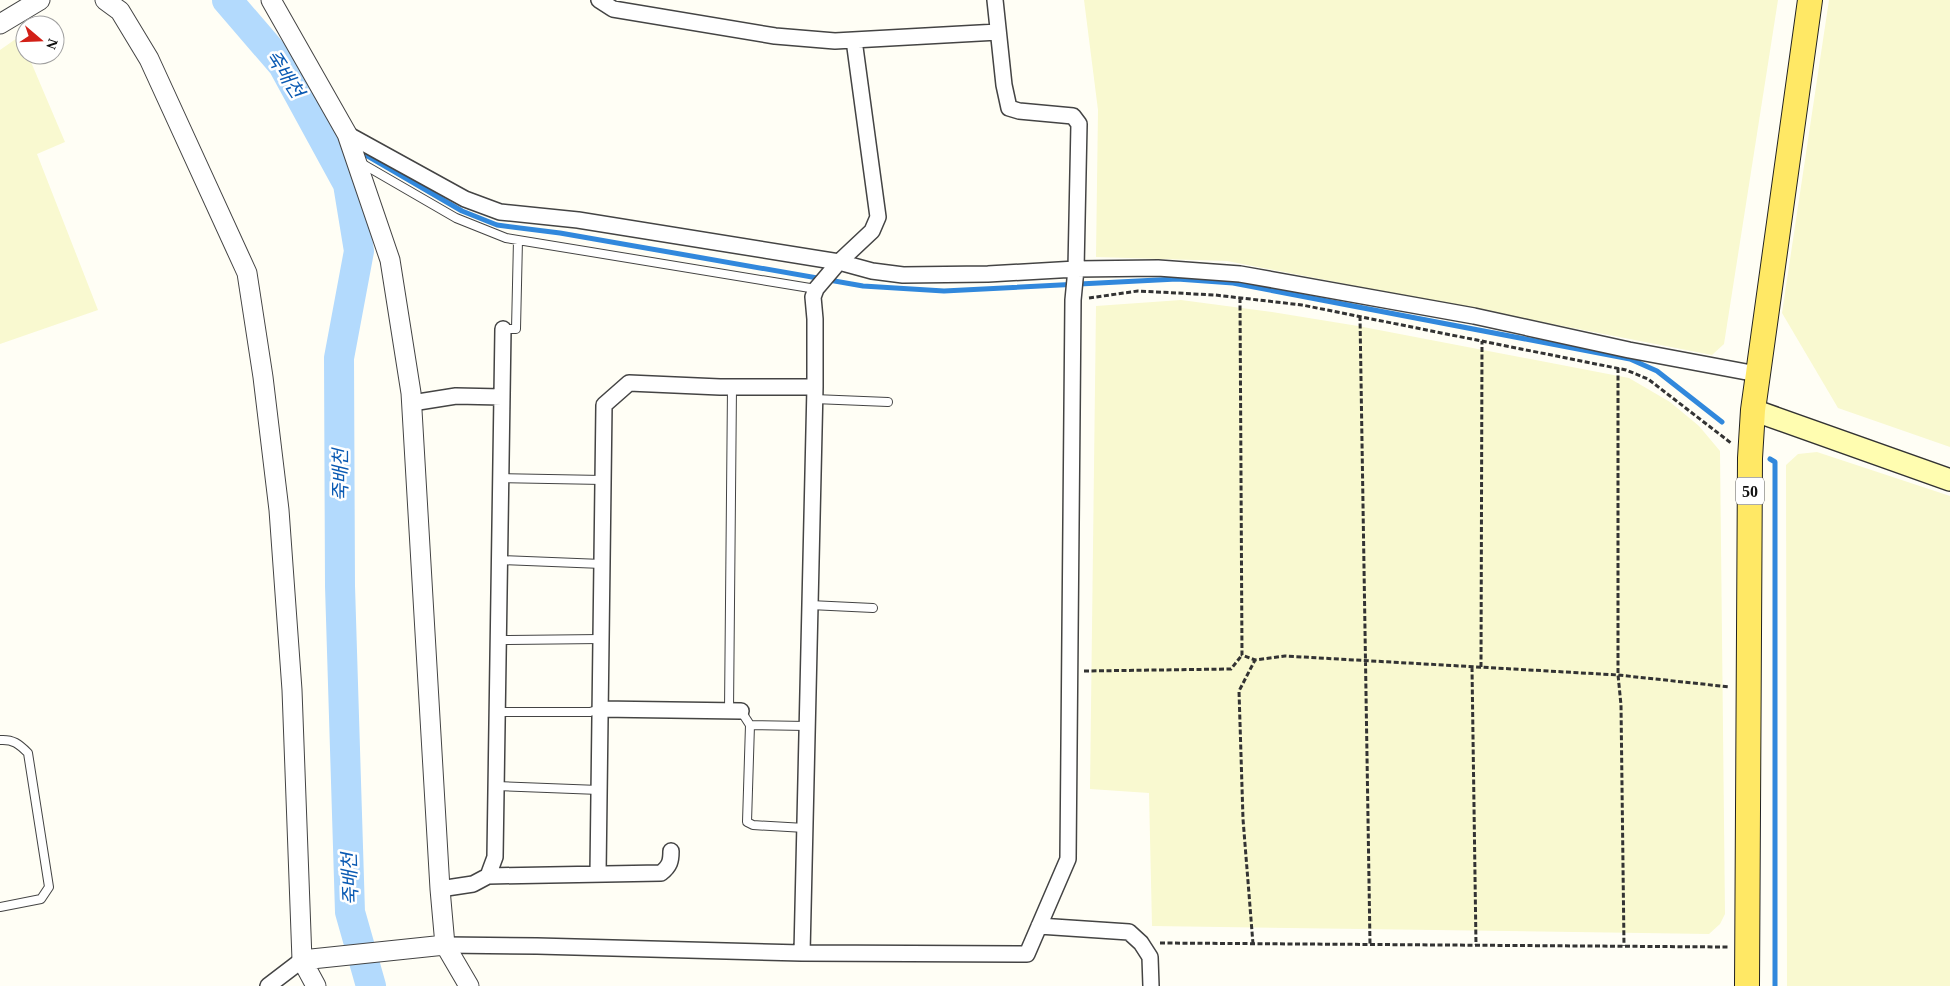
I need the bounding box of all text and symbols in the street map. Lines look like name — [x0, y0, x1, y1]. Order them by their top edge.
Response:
north arrow — [15, 15, 65, 65]
text: N — [43, 37, 61, 51]
water label: 죽배천 — [262, 46, 309, 103]
water label: 죽배천 — [330, 447, 351, 501]
road number: 50 — [1736, 478, 1764, 504]
water label: 죽배천 — [339, 851, 361, 906]

